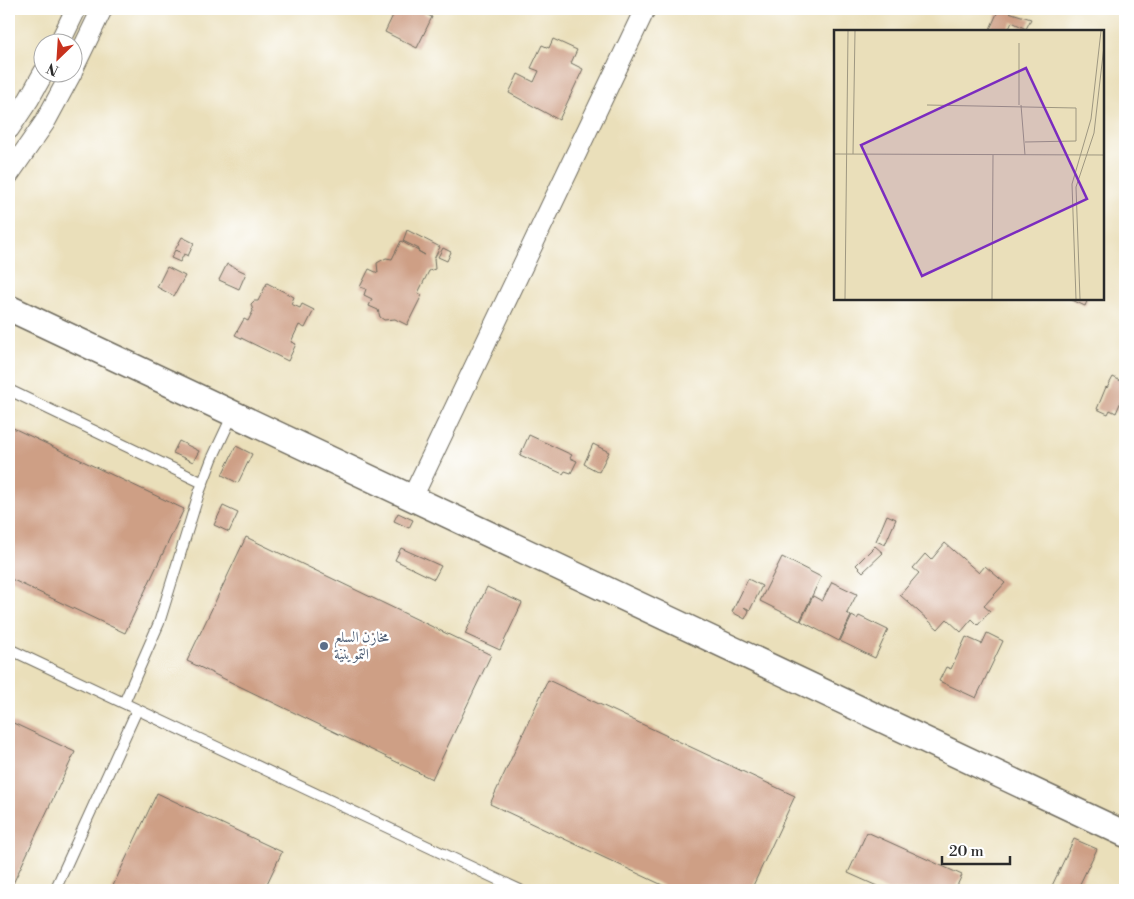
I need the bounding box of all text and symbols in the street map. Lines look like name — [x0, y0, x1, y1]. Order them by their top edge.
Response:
inset map — [834, 30, 1104, 300]
north arrow — [32, 32, 82, 82]
text: N — [44, 58, 62, 79]
place label: مخازن السلع التموينية — [334, 628, 389, 664]
marker: مخازن السلع التموينية — [318, 640, 330, 652]
scale bar — [942, 834, 1009, 866]
text: 20 m — [949, 842, 984, 861]

